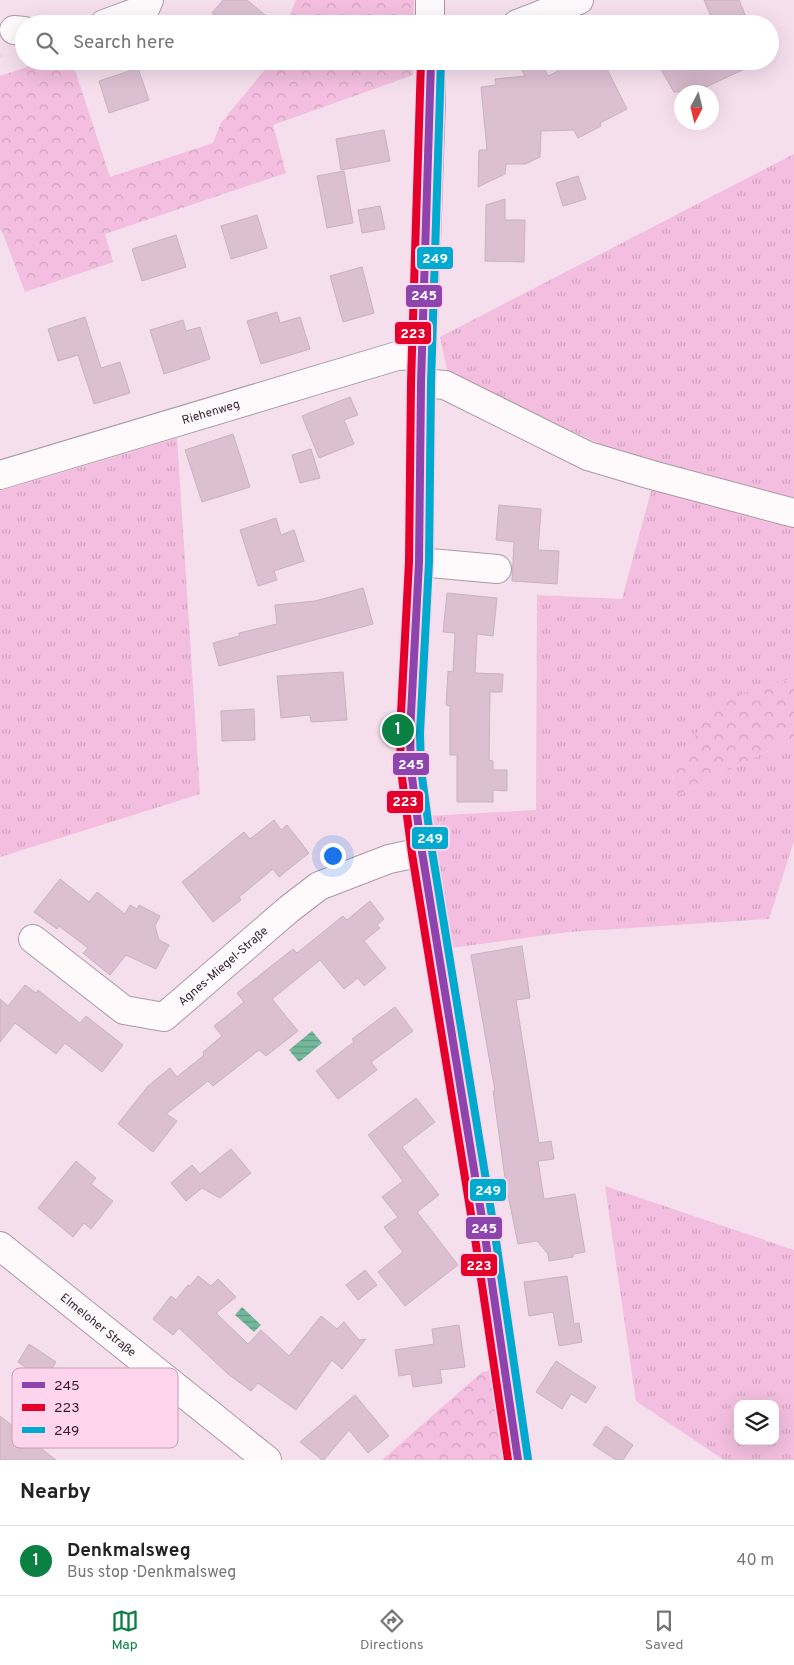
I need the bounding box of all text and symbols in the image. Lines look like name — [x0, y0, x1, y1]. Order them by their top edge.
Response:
search box — [15, 15, 779, 70]
icon: search — [33, 29, 61, 57]
text: Search here — [73, 31, 175, 55]
north arrow — [674, 85, 719, 130]
line badge: 249 — [416, 246, 454, 270]
text: 249 — [422, 251, 448, 268]
line badge: 245 — [405, 284, 443, 308]
text: 245 — [411, 288, 437, 305]
line badge: 223 — [394, 321, 432, 345]
text: 223 — [400, 326, 426, 343]
street label: Riehenweg — [180, 397, 242, 429]
pin: 1 — [382, 711, 414, 749]
line badge: 245 — [392, 752, 430, 776]
text: 245 — [398, 757, 424, 774]
line badge: 223 — [386, 790, 424, 814]
text: 223 — [392, 794, 418, 811]
line badge: 249 — [411, 826, 449, 850]
text: 249 — [417, 831, 443, 848]
your location — [320, 843, 346, 869]
street label: Agnes-Miegel-Straße — [175, 924, 272, 1010]
line badge: 249 — [469, 1178, 507, 1202]
text: 249 — [475, 1183, 501, 1200]
line badge: 245 — [465, 1216, 503, 1240]
text: 245 — [471, 1221, 497, 1238]
line badge: 223 — [460, 1253, 498, 1277]
text: 223 — [466, 1258, 492, 1275]
street label: Elmeloher Straße — [56, 1290, 139, 1361]
legend — [12, 1368, 178, 1448]
text: 245 — [54, 1378, 80, 1395]
text: 223 — [54, 1400, 80, 1417]
map controls — [734, 1400, 779, 1445]
button: layers — [734, 1400, 779, 1445]
text: 249 — [54, 1423, 79, 1440]
text: Nearby — [20, 1479, 91, 1506]
text: Denkmalsweg — [67, 1539, 191, 1563]
text: 1 — [33, 1551, 39, 1571]
text: 40 m — [736, 1551, 774, 1571]
text: Bus stop · Denkmalsweg — [67, 1563, 236, 1583]
tab: Map — [111, 1607, 139, 1654]
tab: Directions — [360, 1607, 424, 1654]
tab: Saved — [645, 1607, 683, 1654]

